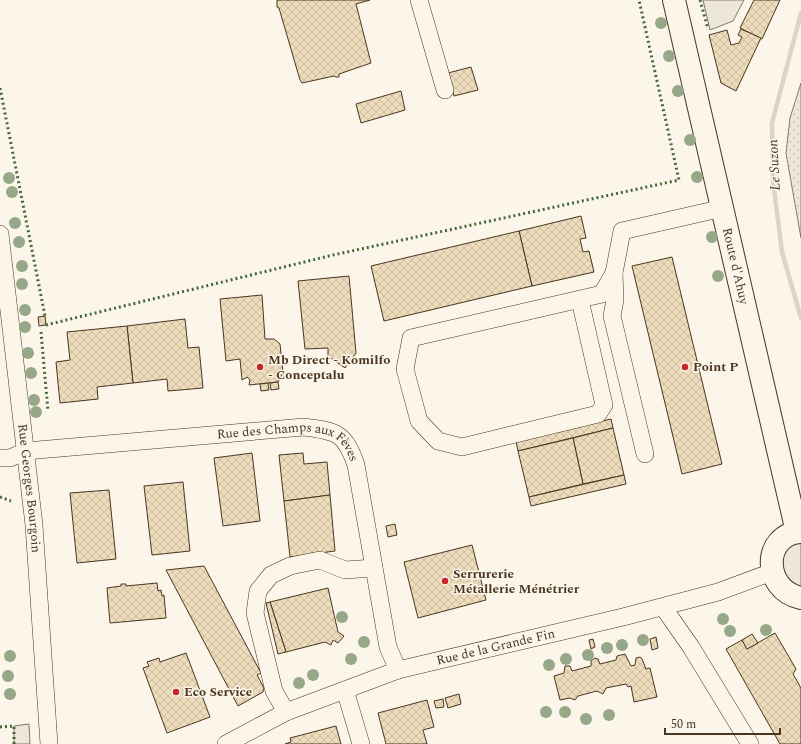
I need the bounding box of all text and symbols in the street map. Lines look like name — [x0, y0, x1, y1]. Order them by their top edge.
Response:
water label: Le Suzon — [762, 138, 786, 191]
street label: Route d'Ahuy — [717, 226, 754, 307]
place label: Mb Direct - Komilfo - Conceptalu — [268, 350, 390, 385]
place label: Point P — [693, 357, 738, 377]
marker: Mb Direct - Komilfo - Conceptalu — [255, 362, 265, 372]
marker: Point P — [680, 362, 690, 372]
street label: Rue des Champs aux Fèves — [216, 417, 364, 465]
street label: Rue Georges Bourgoin — [12, 423, 46, 554]
place label: Serrurerie Métallerie Ménétrier — [453, 564, 580, 599]
marker: Serrurerie Métallerie Ménétrier — [440, 576, 450, 586]
street label: Rue de la Grande Fin — [434, 623, 557, 671]
place label: Eco Service — [184, 682, 252, 702]
marker: Eco Service — [171, 687, 181, 697]
scale bar — [665, 710, 780, 736]
text: 50 m — [671, 715, 696, 734]

